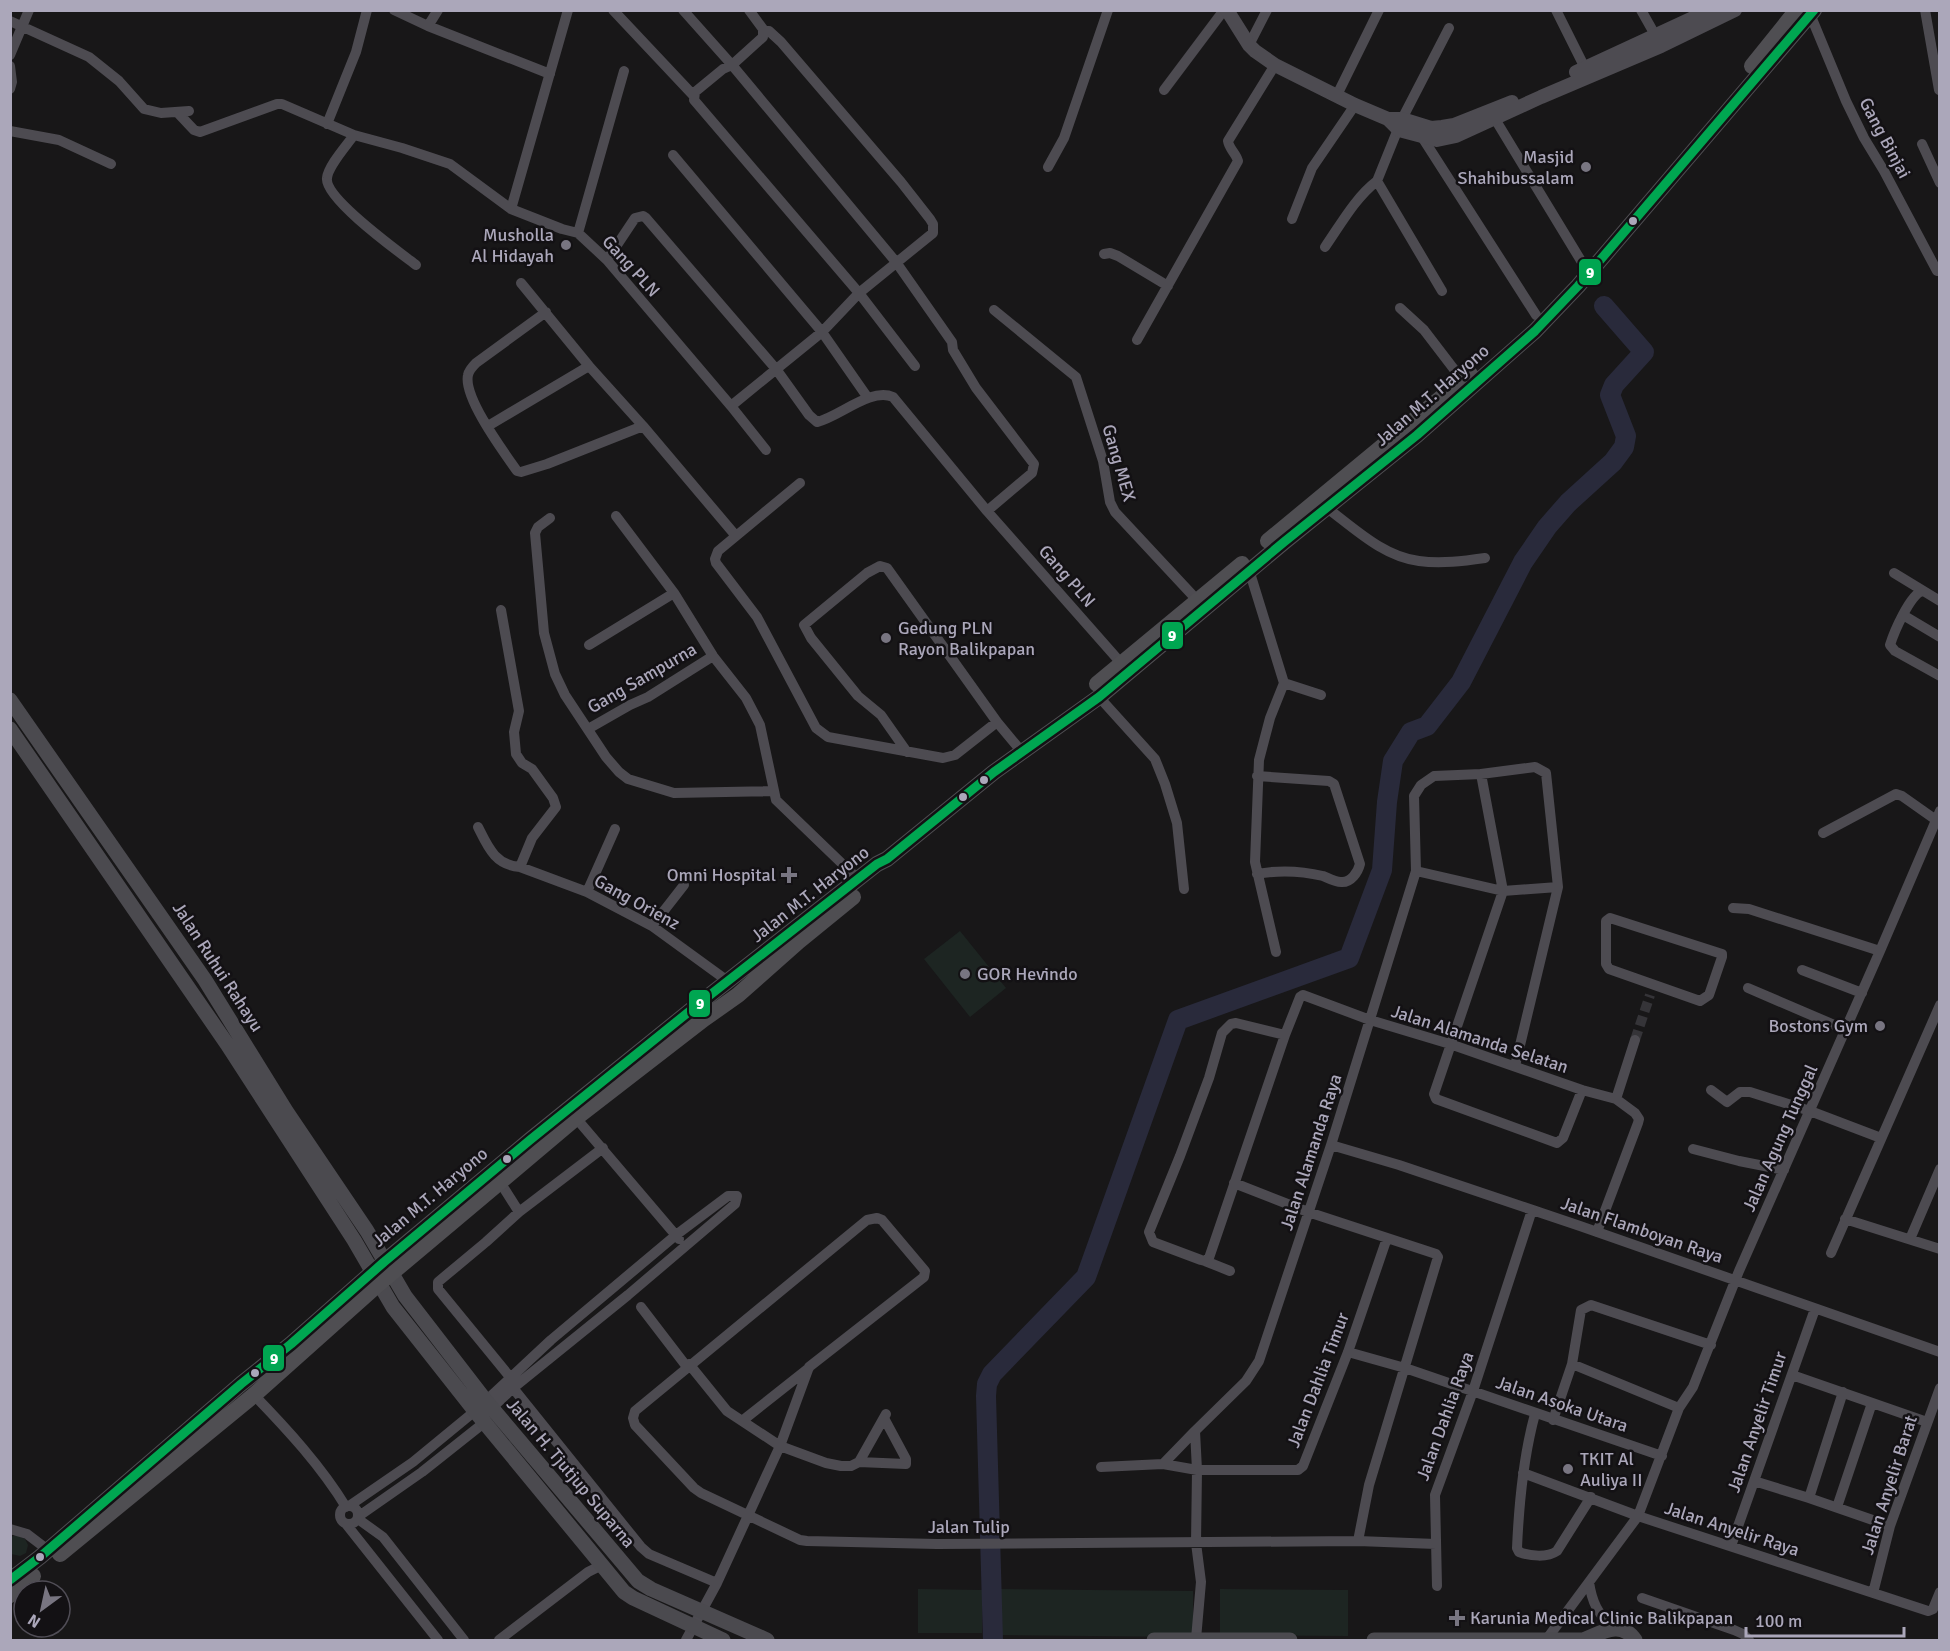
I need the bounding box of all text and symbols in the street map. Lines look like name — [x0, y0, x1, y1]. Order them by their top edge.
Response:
street label: Gang Binjai — [1854, 94, 1916, 182]
place label: Masjid Shahibussalam — [1457, 146, 1574, 189]
marker: Masjid Shahibussalam — [1579, 160, 1593, 174]
unlabelled marker — [1627, 215, 1639, 227]
place label: Musholla Al Hidayah — [471, 224, 554, 267]
street label: Gang PLN — [598, 231, 664, 301]
marker: Musholla Al Hidayah — [559, 238, 573, 252]
line badge: 9 — [1578, 258, 1602, 286]
text: 9 — [1586, 263, 1595, 283]
street label: Jalan M.T. Haryono — [1371, 340, 1493, 450]
street label: Gang MEX — [1097, 422, 1141, 505]
street label: Gang PLN — [1034, 540, 1100, 612]
place label: Gedung PLN Rayon Balikpapan — [898, 617, 1035, 660]
line badge: 9 — [1161, 621, 1184, 650]
text: 9 — [1168, 626, 1177, 646]
marker: Gedung PLN Rayon Balikpapan — [879, 631, 893, 645]
street label: Gang Sampurna — [583, 638, 701, 718]
unlabelled marker — [978, 774, 990, 786]
unlabelled marker — [957, 791, 969, 803]
street label: Jalan M.T. Haryono — [747, 841, 873, 947]
place label: Omni Hospital — [667, 864, 776, 886]
marker: Omni Hospital — [780, 866, 798, 884]
street label: Gang Orienz — [590, 869, 684, 935]
street label: Jalan Ruhui Rahayu — [168, 898, 268, 1036]
place label: GOR Hevindo — [977, 963, 1078, 985]
marker: GOR Hevindo — [958, 967, 972, 981]
line badge: 9 — [688, 989, 711, 1018]
text: 9 — [696, 994, 705, 1014]
street label: Jalan Alamanda Selatan — [1389, 1000, 1571, 1078]
place label: Bostons Gym — [1768, 1015, 1868, 1037]
marker: Bostons Gym — [1873, 1019, 1887, 1033]
street label: Jalan Agung Tunggal — [1738, 1061, 1822, 1215]
street label: Jalan Alamanda Raya — [1275, 1071, 1347, 1233]
street label: Jalan M.T. Haryono — [368, 1142, 492, 1252]
unlabelled marker — [501, 1153, 513, 1165]
street label: Jalan Flamboyan Raya — [1558, 1192, 1726, 1268]
street label: Jalan Dahlia Timur — [1282, 1309, 1354, 1451]
line badge: 9 — [262, 1344, 285, 1372]
street label: Jalan Anyelir Timur — [1723, 1348, 1792, 1495]
text: 9 — [270, 1349, 279, 1369]
street label: Jalan Dahlia Raya — [1412, 1349, 1478, 1483]
unlabelled marker — [249, 1367, 261, 1379]
street label: Jalan Asoka Utara — [1493, 1371, 1631, 1437]
street label: Jalan H. Tjutjup Suparna — [502, 1394, 640, 1552]
street label: Jalan Anyelir Barat — [1856, 1413, 1922, 1557]
place label: TKIT Al Auliya II — [1580, 1448, 1642, 1491]
marker: TKIT Al Auliya II — [1561, 1462, 1575, 1476]
street label: Jalan Anyelir Raya — [1662, 1497, 1802, 1561]
street label: Jalan Tulip — [928, 1516, 1010, 1538]
unlabelled marker — [34, 1551, 46, 1563]
north arrow — [12, 1579, 72, 1639]
scale bar — [1746, 1600, 1904, 1638]
place label: Karunia Medical Clinic Balikpapan — [1470, 1607, 1733, 1629]
text: N — [24, 1609, 44, 1632]
marker: Karunia Medical Clinic Balikpapan — [1448, 1609, 1466, 1627]
text: 100 m — [1755, 1610, 1802, 1632]

